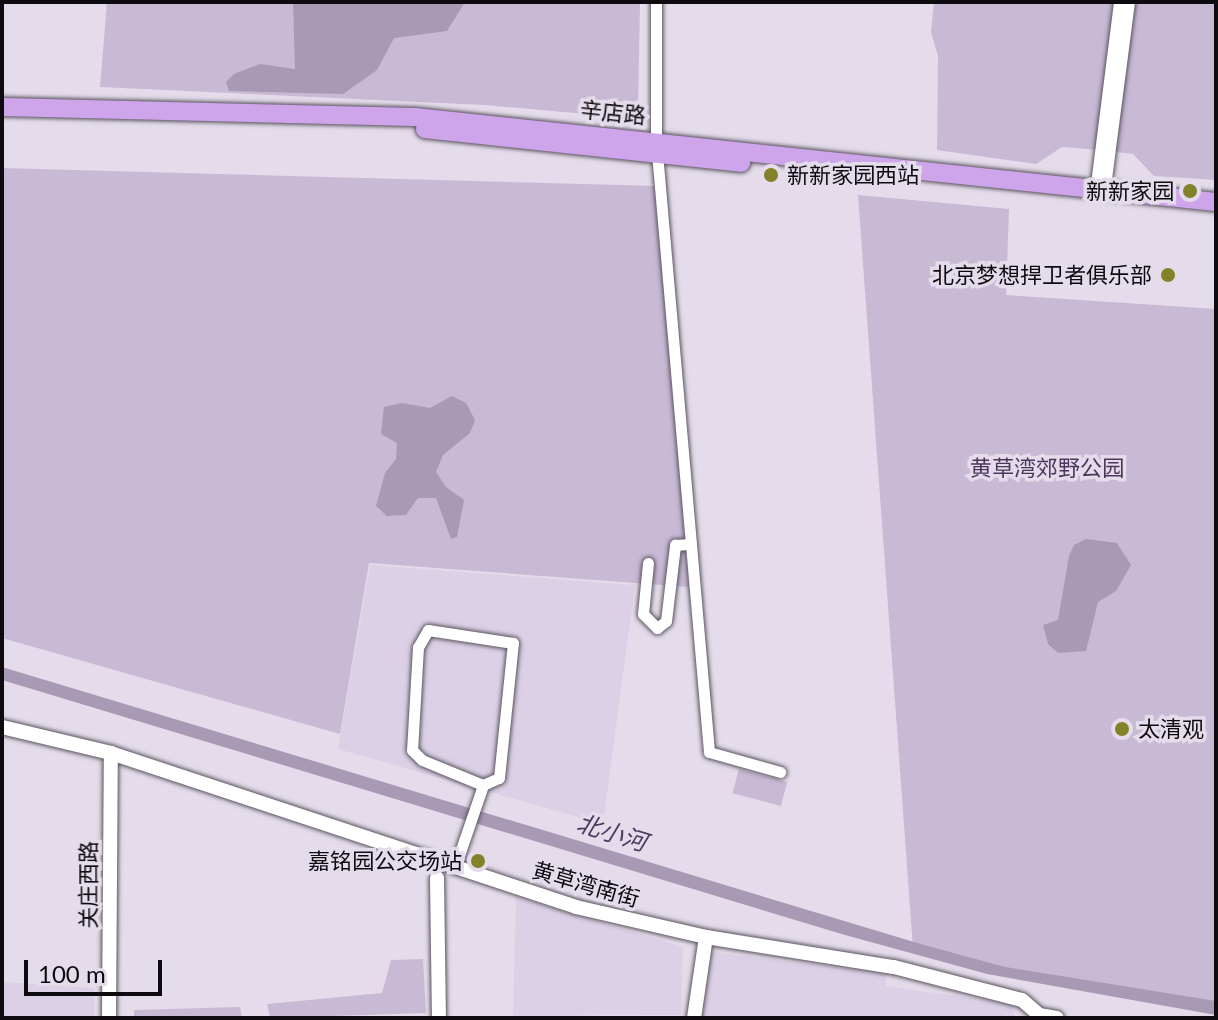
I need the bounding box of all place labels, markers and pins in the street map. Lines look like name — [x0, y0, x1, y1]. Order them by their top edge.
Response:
place label: 新新家园西站 — [787, 162, 919, 188]
marker: 新新家园西站 — [762, 166, 780, 184]
place label: 新新家园 — [1086, 178, 1174, 204]
marker: 新新家园 — [1181, 182, 1199, 200]
place label: 北京梦想捍卫者俱乐部 — [932, 262, 1152, 288]
marker: 北京梦想捍卫者俱乐部 — [1159, 266, 1177, 284]
place label: 太清观 — [1138, 716, 1204, 742]
marker: 太清观 — [1113, 720, 1131, 738]
place label: 嘉铭园公交场站 — [308, 848, 462, 874]
marker: 嘉铭园公交场站 — [469, 852, 487, 870]

